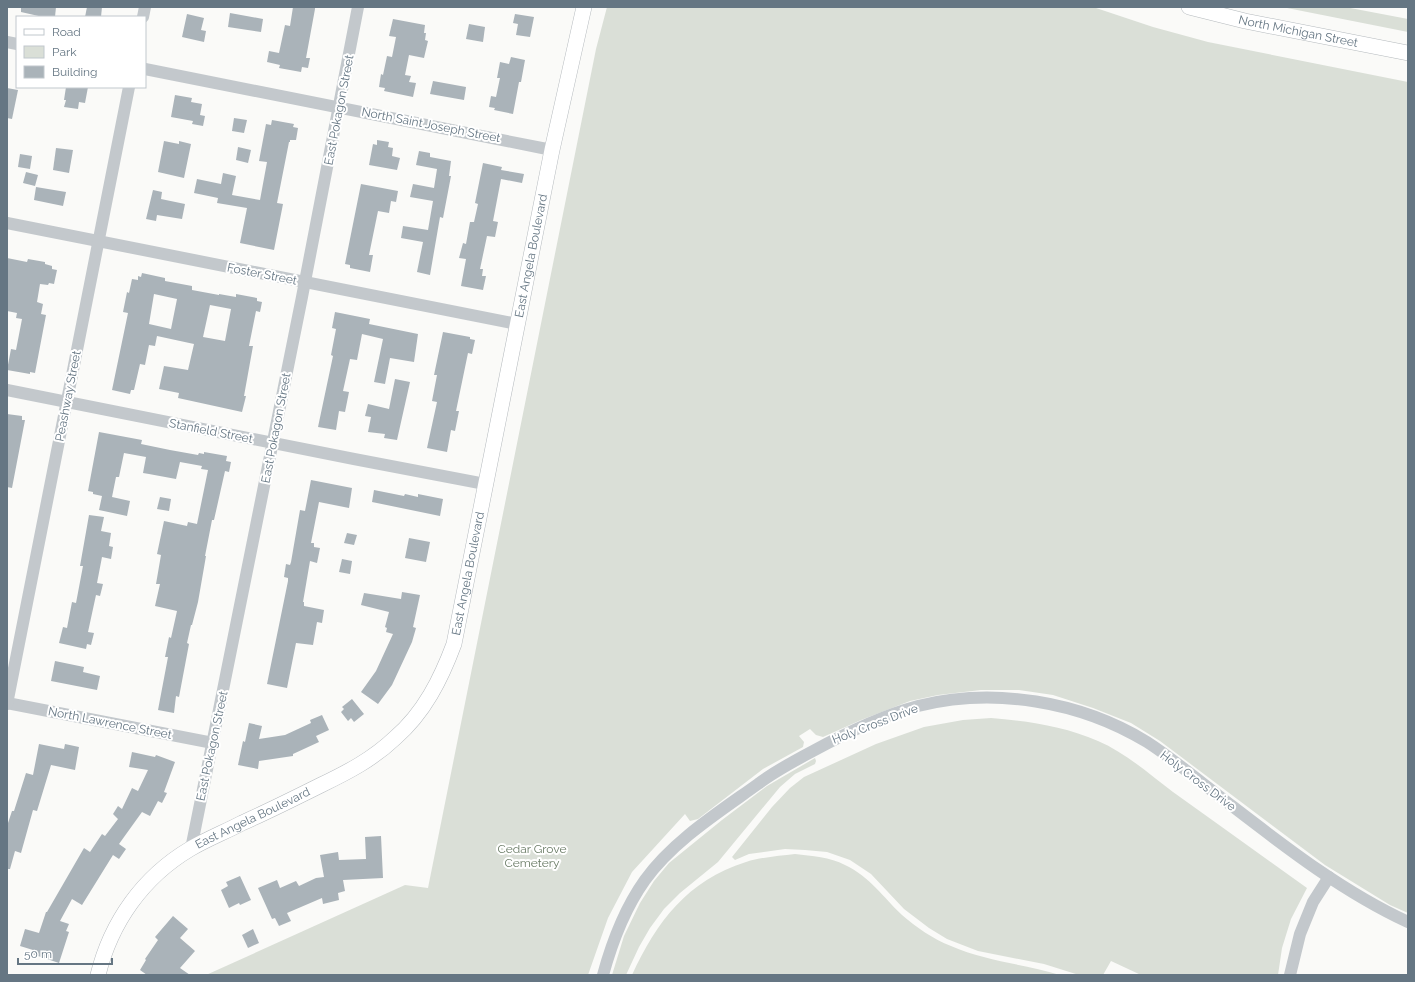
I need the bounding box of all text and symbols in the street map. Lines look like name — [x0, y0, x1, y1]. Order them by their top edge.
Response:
street label: North Michigan Street — [1237, 13, 1359, 50]
legend — [16, 16, 146, 88]
text: Road — [52, 25, 81, 39]
text: Park — [52, 45, 77, 59]
street label: East Pokagon Street — [321, 54, 357, 166]
text: Building — [52, 65, 98, 79]
street label: North Saint Joseph Street — [360, 105, 502, 145]
street label: East Angela Boulevard — [512, 193, 550, 319]
street label: Foster Street — [226, 260, 298, 288]
street label: Peashway Street — [52, 349, 84, 443]
street label: East Pokagon Street — [258, 372, 294, 484]
street label: Stanfield Street — [168, 416, 254, 446]
street label: East Angela Boulevard — [449, 511, 487, 637]
street label: East Pokagon Street — [194, 690, 230, 802]
street label: Holy Cross Drive — [830, 701, 920, 747]
street label: North Lawrence Street — [47, 704, 173, 742]
street label: Holy Cross Drive — [1157, 748, 1239, 814]
street label: East Angela Boulevard — [193, 785, 312, 852]
park label: Cedar Grove Cemetery — [497, 842, 567, 870]
scale bar — [18, 940, 112, 966]
text: 50 m — [24, 947, 52, 961]

